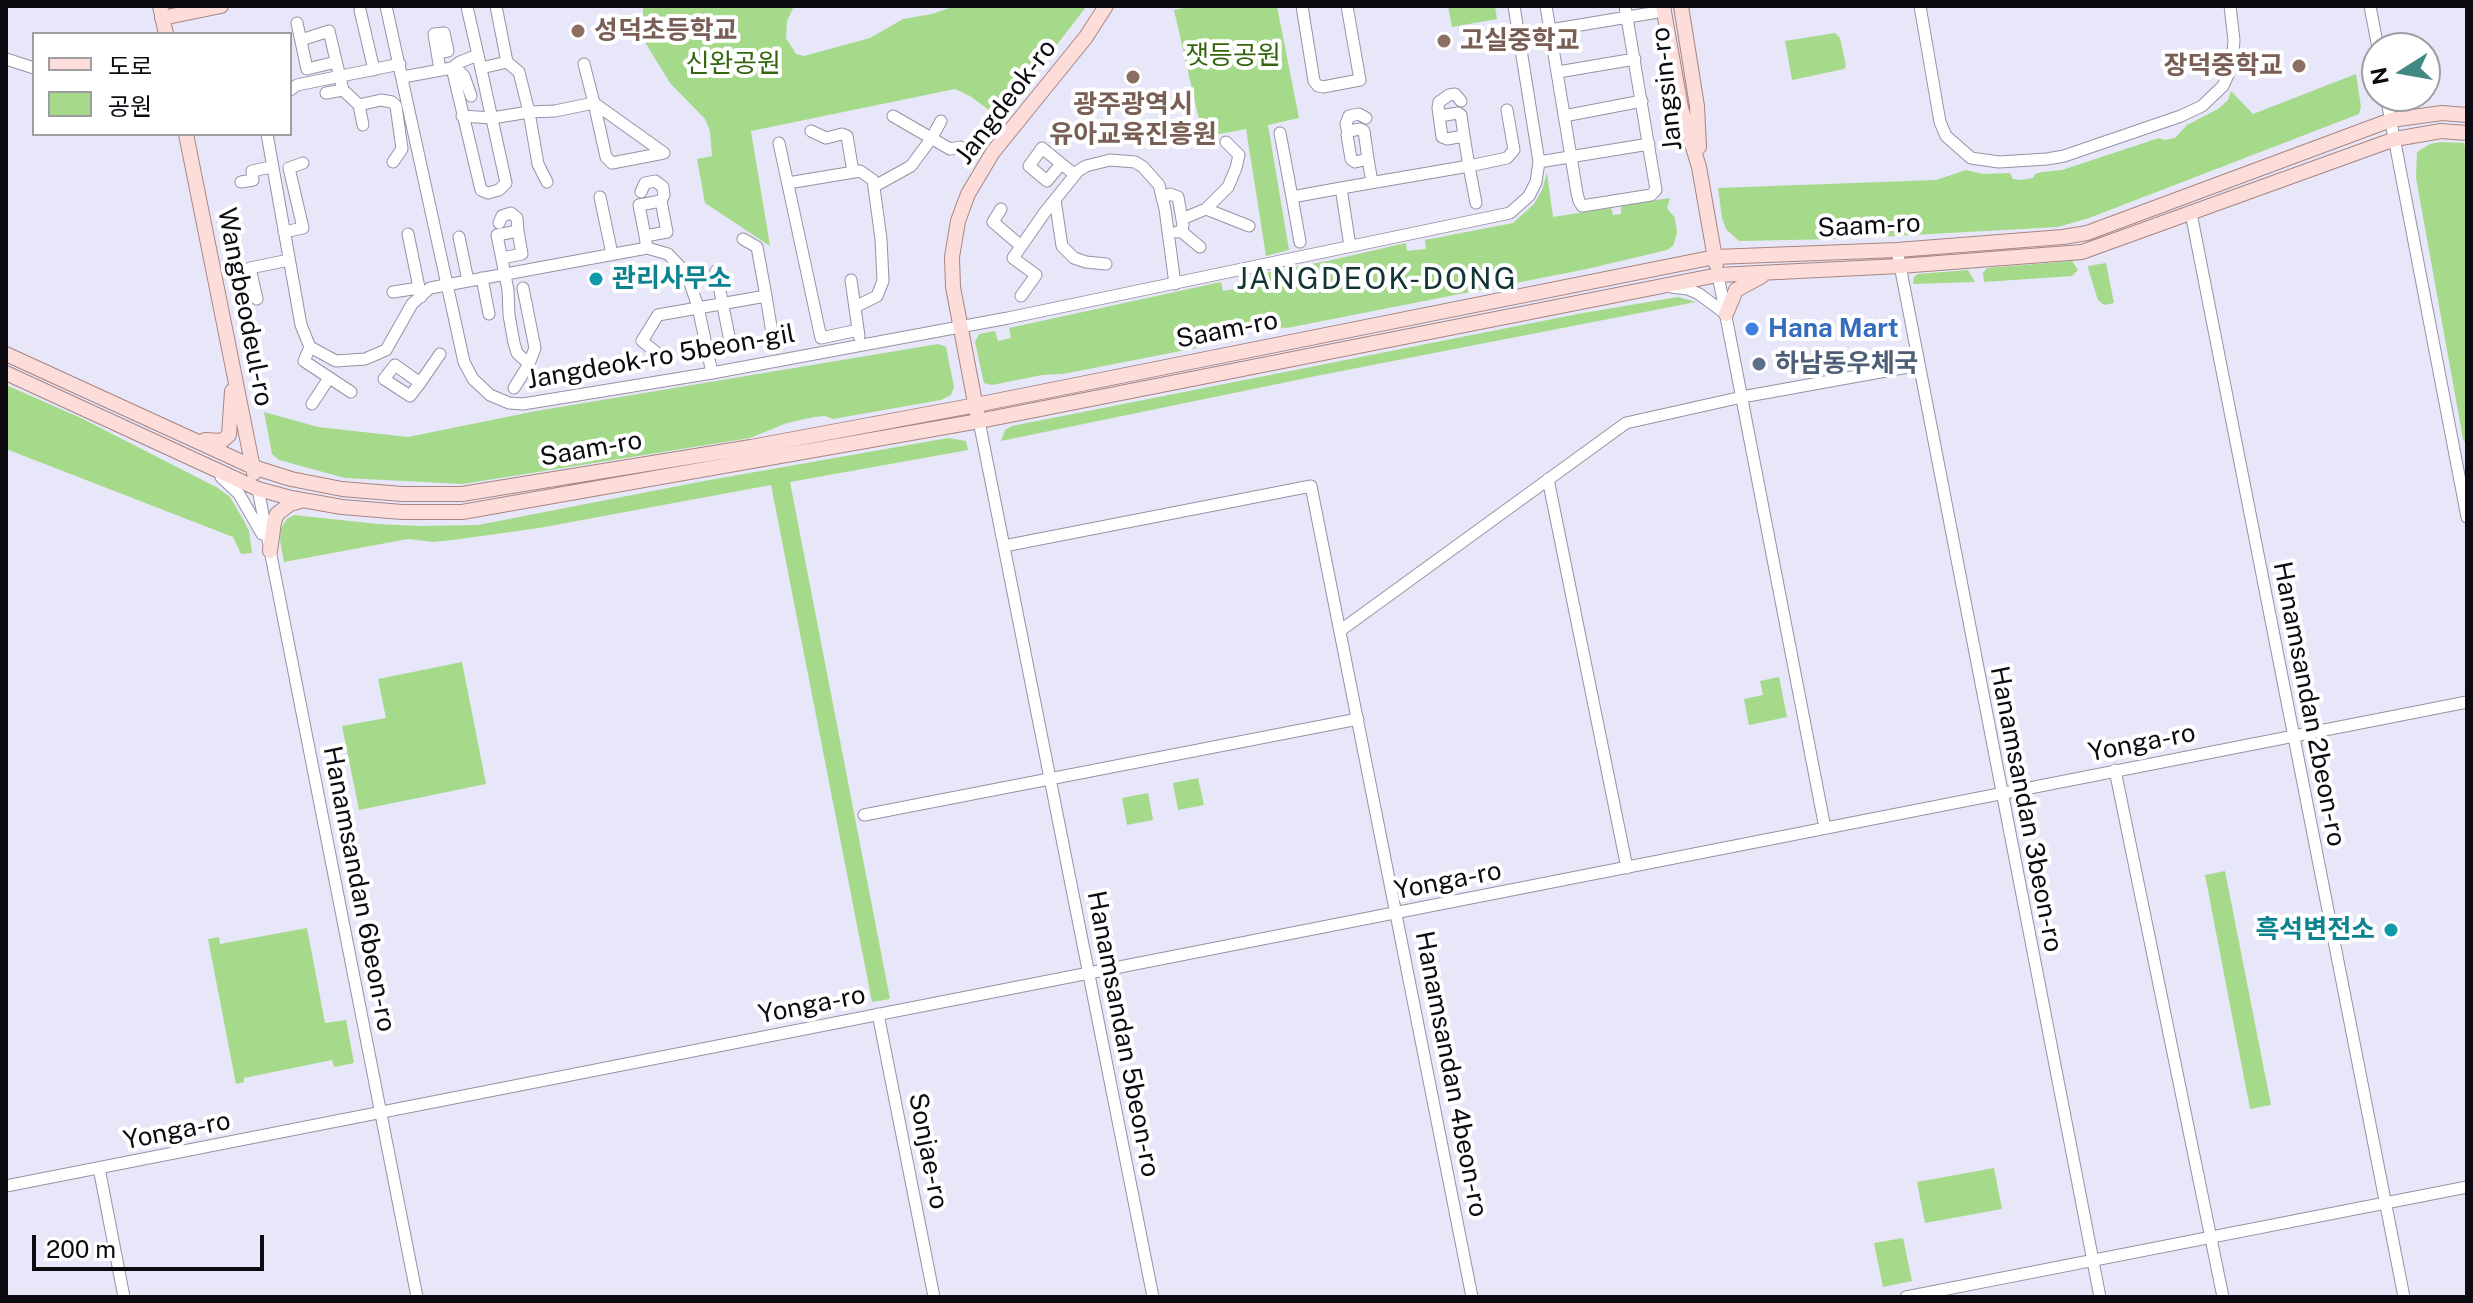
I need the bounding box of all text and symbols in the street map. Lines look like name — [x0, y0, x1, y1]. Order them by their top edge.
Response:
place label: 성덕초등학교 — [594, 15, 738, 47]
marker: 성덕초등학교 — [569, 22, 587, 40]
place label: 고실중학교 — [1460, 25, 1580, 57]
street label: Jangsin-ro — [1645, 25, 1689, 153]
legend — [32, 32, 292, 136]
marker: 고실중학교 — [1435, 32, 1453, 50]
north arrow — [2361, 32, 2441, 112]
street label: Jangdeok-ro — [949, 33, 1063, 171]
park label: 잿등공원 — [1185, 40, 1281, 72]
park label: 신완공원 — [685, 48, 781, 80]
place label: 장덕중학교 — [2163, 50, 2283, 82]
text: 도로 — [108, 52, 152, 80]
marker: 장덕중학교 — [2290, 57, 2308, 75]
text: N — [2365, 65, 2394, 87]
marker: 광주광역시 유아교육진흥원 — [1124, 68, 1142, 86]
place label: 광주광역시 유아교육진흥원 — [1049, 89, 1217, 150]
text: 공원 — [108, 92, 152, 120]
street label: Wangbeodeul-ro — [210, 205, 280, 409]
street label: Saam-ro — [1817, 208, 1921, 244]
district label: JANGDEOK-DONG — [1236, 262, 1518, 298]
place label: 관리사무소 — [612, 263, 732, 295]
marker: 관리사무소 — [587, 270, 605, 288]
street label: Saam-ro — [1173, 305, 1281, 355]
place label: Hana Mart — [1768, 313, 1899, 345]
street label: Jangdeok-ro 5beon-gil — [524, 318, 798, 396]
marker: Hana Mart — [1743, 320, 1761, 338]
place label: 하남동우체국 — [1775, 348, 1919, 380]
marker: 하남동우체국 — [1750, 355, 1768, 373]
street label: Saam-ro — [538, 425, 644, 473]
street label: Hanamsandan 2beon-ro — [2266, 559, 2352, 849]
street label: Hanamsandan 3beon-ro — [1983, 663, 2069, 955]
street label: Yonga-ro — [2086, 717, 2198, 769]
street label: Hanamsandan 6beon-ro — [316, 744, 402, 1034]
street label: Yonga-ro — [1392, 855, 1504, 907]
street label: Hanamsandan 5beon-ro — [1080, 888, 1166, 1180]
place label: 흑석변전소 — [2255, 914, 2375, 946]
marker: 흑석변전소 — [2382, 921, 2400, 939]
street label: Hanamsandan 4beon-ro — [1408, 928, 1494, 1220]
street label: Yonga-ro — [756, 979, 868, 1031]
street label: Sonjae-ro — [901, 1090, 955, 1212]
street label: Yonga-ro — [121, 1105, 233, 1157]
scale bar — [36, 1219, 268, 1269]
text: 200 m — [46, 1235, 116, 1263]

